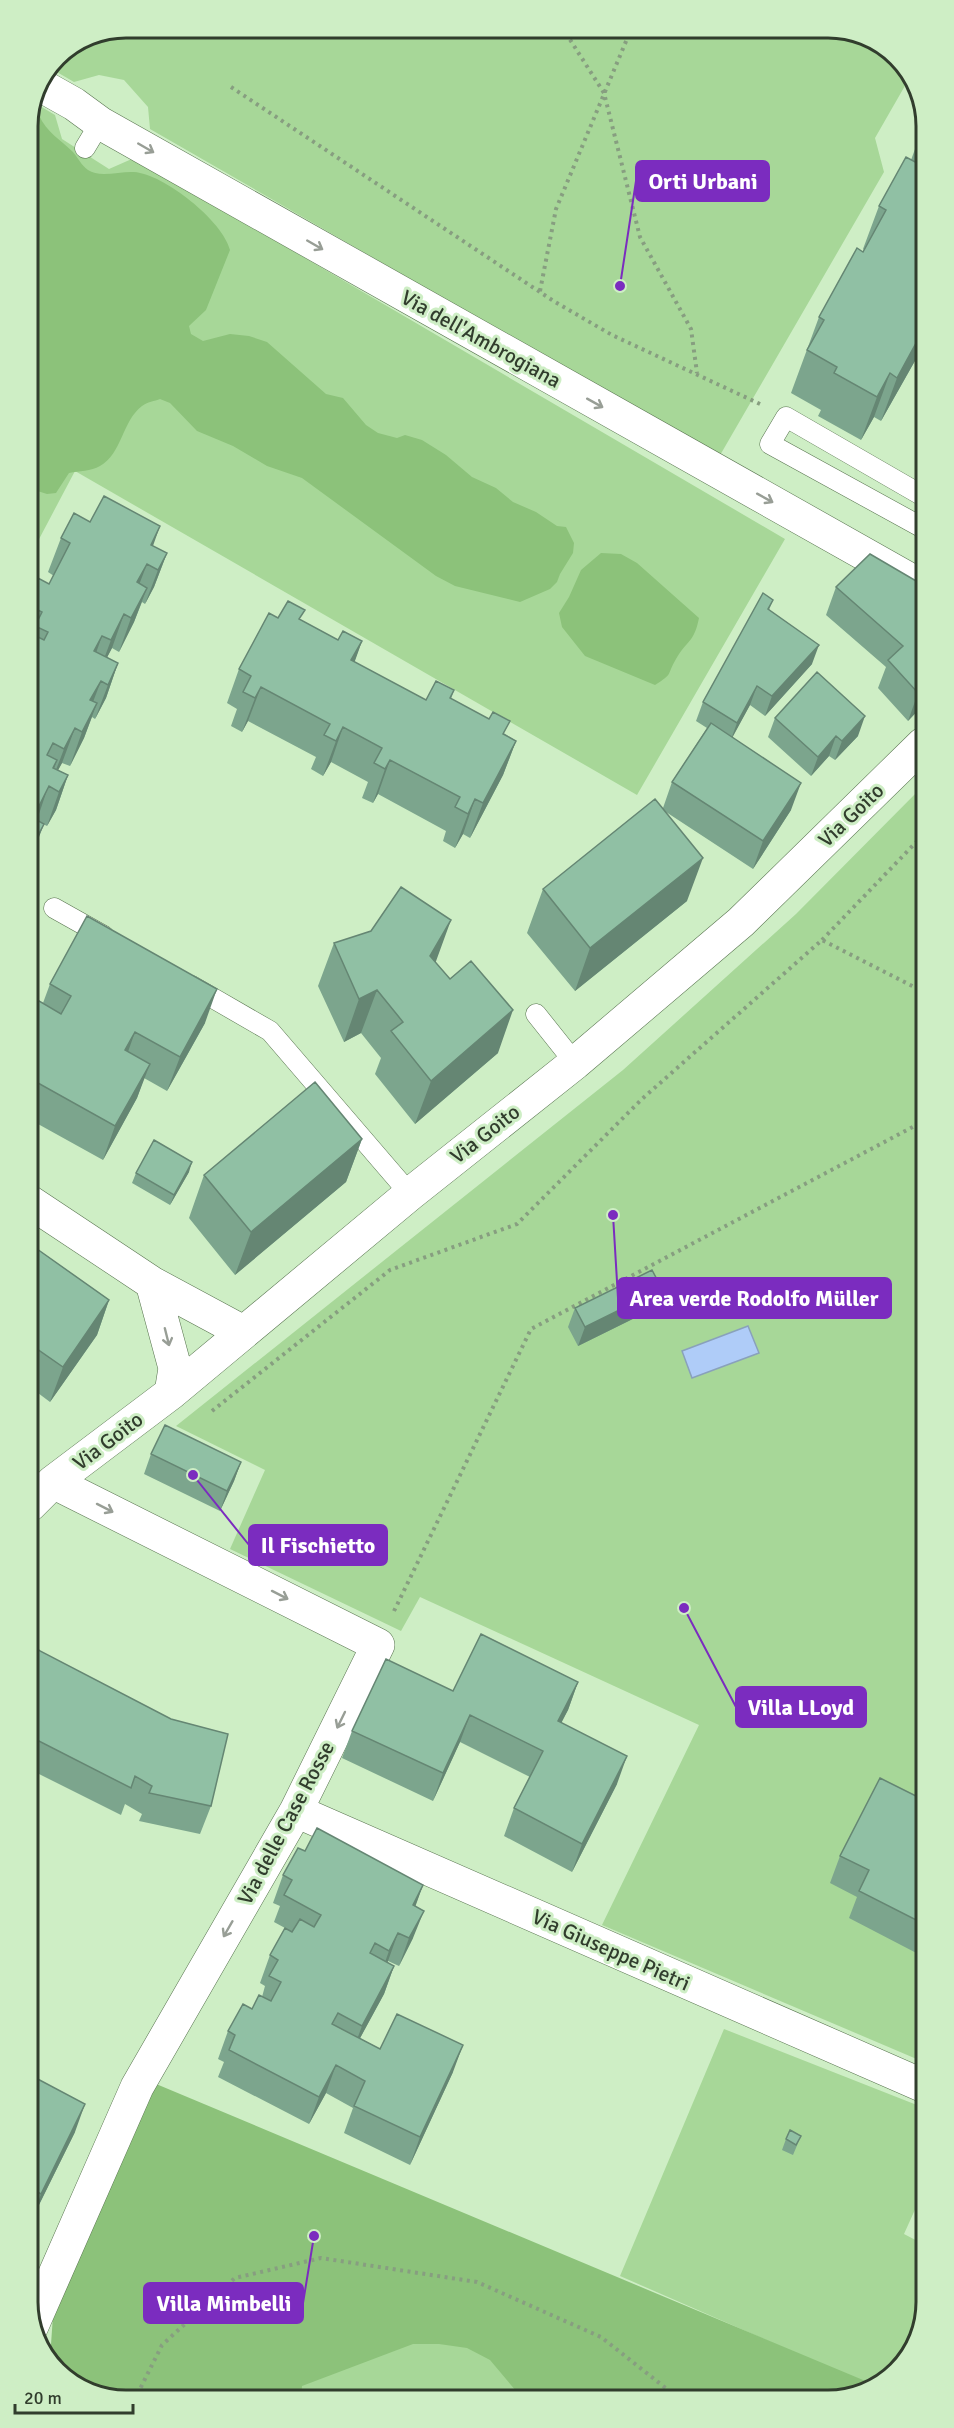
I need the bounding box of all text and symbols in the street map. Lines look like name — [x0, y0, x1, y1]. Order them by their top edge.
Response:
one-way arrow — [137, 143, 154, 155]
callout: Orti Urbani — [636, 161, 769, 201]
text: Orti Urbani — [648, 168, 758, 195]
one-way arrow — [307, 240, 324, 252]
street label: Via dell'Ambrogiana — [397, 284, 565, 394]
one-way arrow — [586, 397, 603, 409]
one-way arrow — [756, 492, 773, 504]
street label: Via Goito — [813, 777, 889, 853]
street label: Via Goito — [445, 1099, 525, 1169]
callout: Area verde Rodolfo Müller — [618, 1278, 891, 1318]
text: Area verde Rodolfo Müller — [629, 1285, 879, 1312]
one-way arrow — [162, 1328, 174, 1347]
street label: Via Goito — [68, 1406, 148, 1476]
one-way arrow — [96, 1503, 114, 1514]
callout: Il Fischietto — [249, 1525, 387, 1565]
text: Il Fischietto — [261, 1532, 375, 1559]
one-way arrow — [270, 1590, 288, 1601]
callout: Villa LLoyd — [736, 1687, 866, 1727]
text: Villa LLoyd — [748, 1694, 854, 1721]
one-way arrow — [334, 1711, 346, 1729]
street label: Via delle Case Rosse — [232, 1737, 340, 1909]
street label: Via Giuseppe Pietri — [528, 1904, 694, 1996]
one-way arrow — [222, 1920, 234, 1937]
callout: Villa Mimbelli — [144, 2283, 303, 2323]
text: Villa Mimbelli — [157, 2290, 291, 2317]
scale bar — [15, 2377, 134, 2415]
text: 20 m — [24, 2387, 62, 2409]

